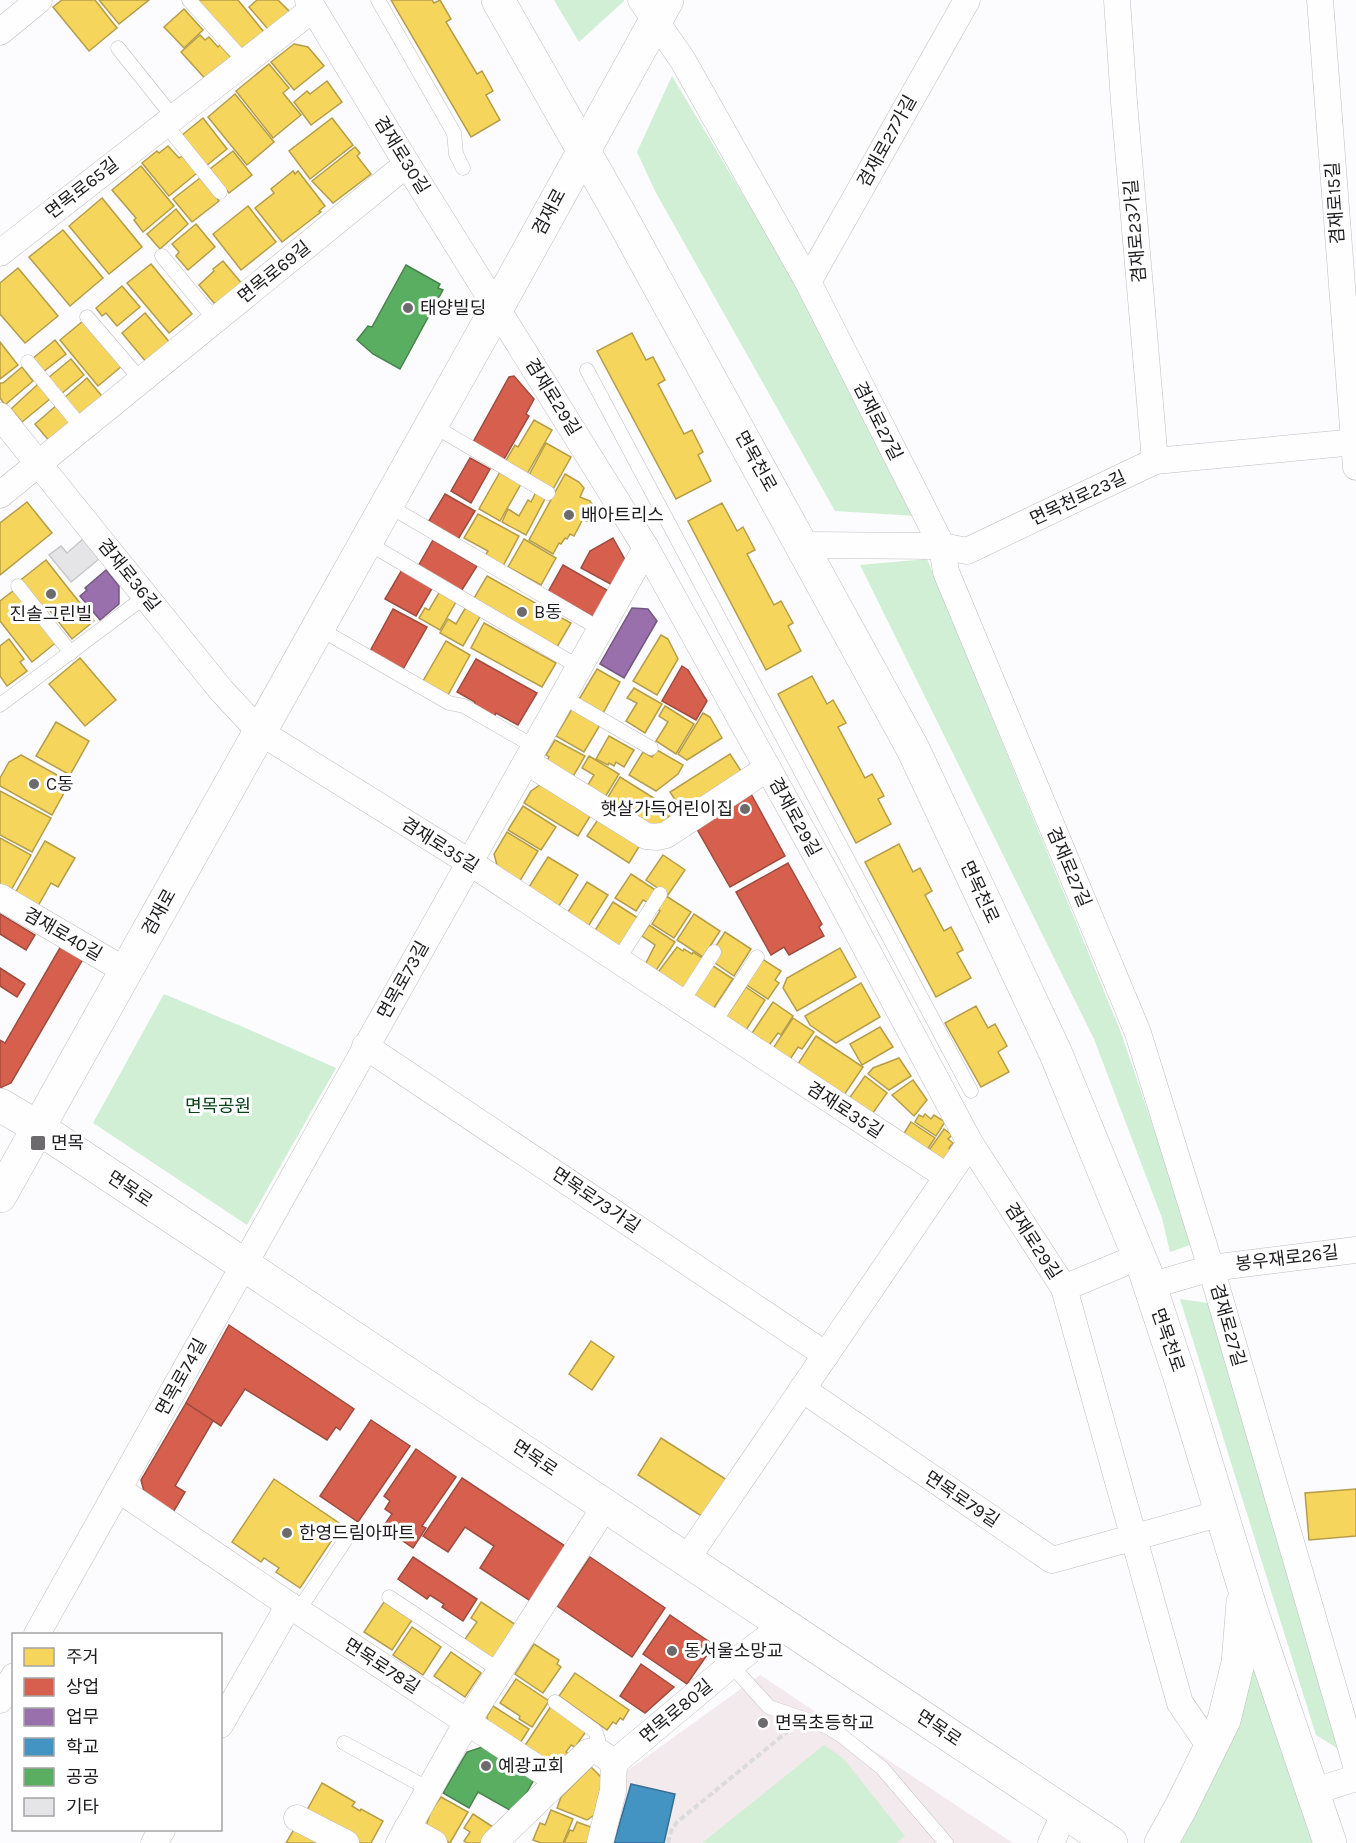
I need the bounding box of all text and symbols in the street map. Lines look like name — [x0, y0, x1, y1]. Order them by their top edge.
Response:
street label: 겸재로27가길 — [853, 91, 921, 191]
street label: 겸재로30길 — [369, 112, 435, 198]
street label: 면목로65길 — [41, 153, 123, 223]
street label: 겸재로15길 — [1321, 161, 1349, 245]
street label: 겸재로23가길 — [1120, 178, 1150, 284]
street label: 겸재로 — [528, 185, 570, 239]
street label: 면목로69길 — [233, 236, 315, 308]
place label: 태양빌딩 — [420, 297, 486, 319]
marker: 태양빌딩 — [401, 301, 415, 315]
street label: 겸재로29길 — [521, 354, 585, 440]
street label: 겸재로27길 — [849, 378, 907, 464]
street label: 면목천로 — [730, 427, 782, 495]
street label: 면목천로23길 — [1026, 466, 1130, 530]
place label: 배아트리스 — [581, 504, 664, 526]
marker: 배아트리스 — [562, 508, 576, 522]
street label: 겸재로36길 — [93, 534, 165, 616]
marker: 진솔그린빌 — [44, 587, 58, 601]
place label: B동 — [534, 601, 562, 623]
place label: 진솔그린빌 — [10, 603, 92, 625]
marker: B동 — [515, 605, 529, 619]
place label: C동 — [46, 773, 74, 795]
street label: 겸재로29길 — [764, 774, 826, 860]
marker: C동 — [27, 777, 41, 791]
place label: 햇살가득어린이집 — [601, 798, 733, 820]
marker: 햇살가득어린이집 — [738, 802, 752, 816]
street label: 겸재로35길 — [397, 813, 483, 877]
street label: 겸재로27길 — [1042, 824, 1096, 910]
street label: 면목천로 — [956, 857, 1004, 927]
street label: 겸재로 — [137, 885, 181, 939]
street label: 겸재로40길 — [20, 903, 106, 965]
street label: 면목로73길 — [373, 937, 433, 1023]
street label: 겸재로35길 — [803, 1077, 887, 1143]
park label: 면목공원 — [185, 1095, 251, 1117]
place label: 면목 — [51, 1132, 84, 1154]
marker: 면목 — [29, 1134, 47, 1152]
street label: 면목로73가길 — [548, 1162, 644, 1238]
street label: 면목로 — [103, 1166, 157, 1212]
street label: 겸재로29길 — [1000, 1198, 1066, 1284]
street label: 봉우재로26길 — [1234, 1241, 1340, 1275]
street label: 겸재로27길 — [1206, 1281, 1250, 1369]
street label: 면목천로 — [1147, 1305, 1189, 1375]
street label: 면목로74길 — [151, 1335, 211, 1419]
street label: 면목로 — [508, 1435, 562, 1481]
street label: 면목로79길 — [921, 1466, 1003, 1532]
place label: 한영드림아파트 — [299, 1522, 415, 1544]
marker: 한영드림아파트 — [280, 1526, 294, 1540]
legend — [12, 1633, 222, 1831]
street label: 면목로78길 — [340, 1633, 424, 1699]
place label: 동서울소망교 — [684, 1640, 783, 1662]
marker: 동서울소망교 — [665, 1644, 679, 1658]
text: 주거 — [66, 1646, 99, 1668]
street label: 면목로80길 — [635, 1674, 717, 1748]
text: 상업 — [66, 1676, 99, 1698]
street label: 면목로 — [912, 1705, 966, 1751]
text: 업무 — [66, 1706, 99, 1728]
place label: 면목초등학교 — [775, 1712, 874, 1734]
marker: 면목초등학교 — [756, 1716, 770, 1730]
text: 학교 — [66, 1736, 99, 1758]
place label: 예광교회 — [498, 1755, 564, 1777]
marker: 예광교회 — [479, 1759, 493, 1773]
text: 공공 — [66, 1766, 99, 1788]
text: 기타 — [66, 1796, 100, 1818]

